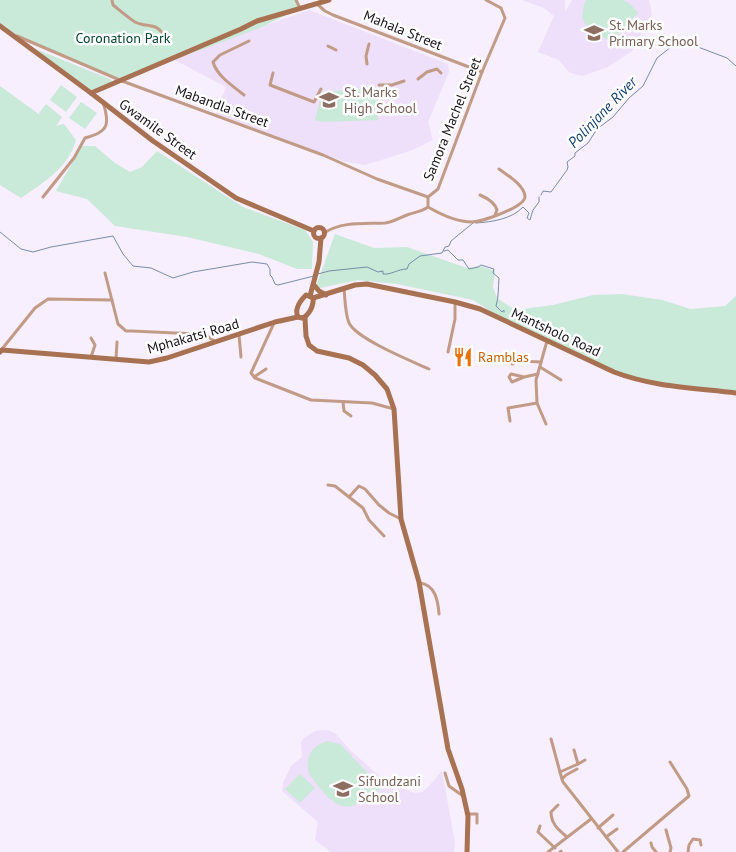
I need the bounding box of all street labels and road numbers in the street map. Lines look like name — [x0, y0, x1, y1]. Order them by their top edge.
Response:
street label: Mahala Street — [361, 6, 445, 54]
street label: Samora Machel Street — [419, 54, 485, 183]
street label: Mabandla Street — [173, 81, 271, 131]
street label: Gwamile Street — [116, 95, 201, 163]
street label: Mantsholo Road — [508, 303, 604, 361]
street label: Mphakatsi Road — [145, 314, 241, 358]

